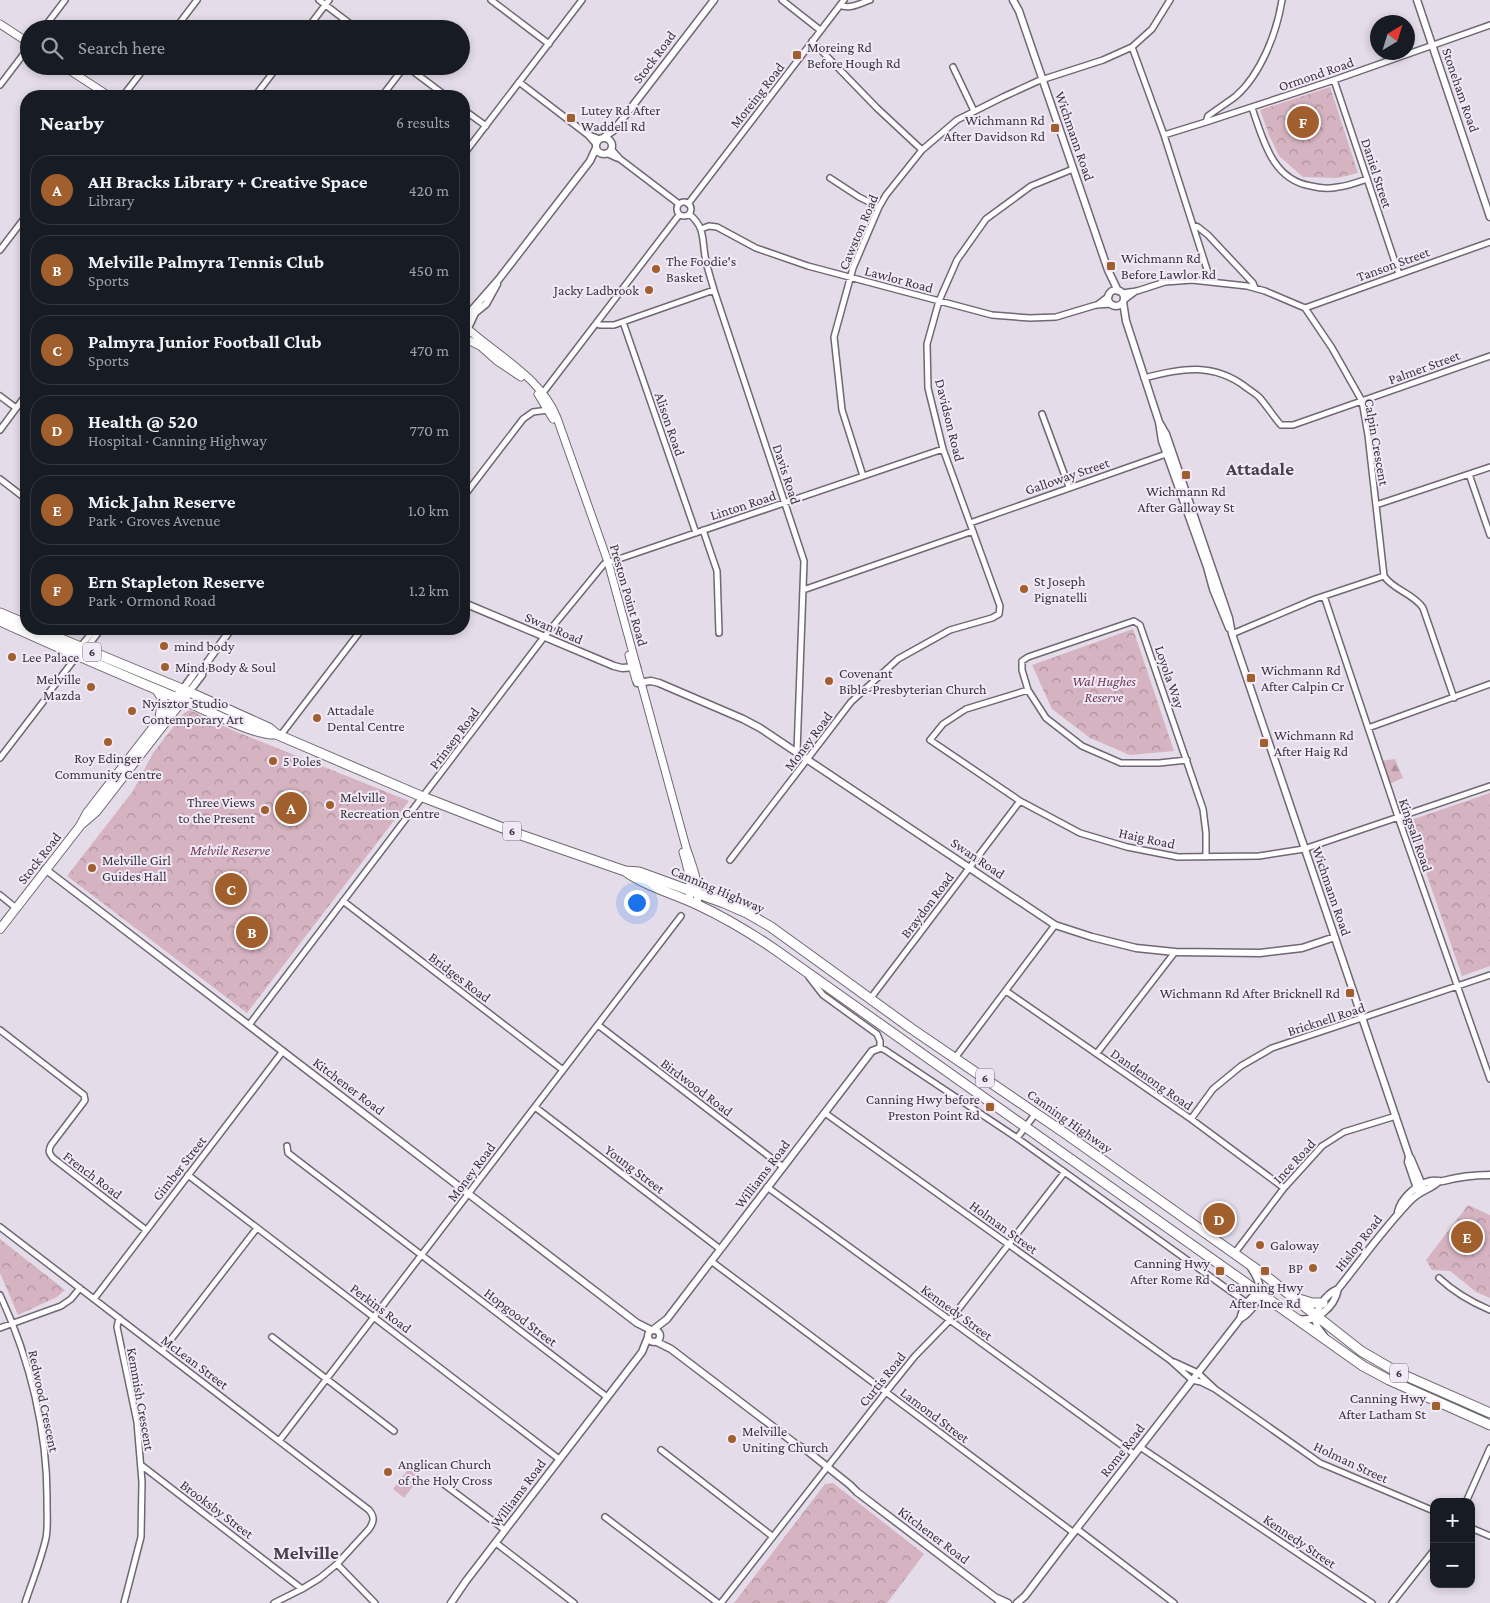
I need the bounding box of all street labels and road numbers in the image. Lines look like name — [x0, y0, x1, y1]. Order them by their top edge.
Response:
street label: Stock Road — [629, 27, 679, 86]
street label: Stoneham Road — [1439, 46, 1483, 135]
street label: Ormond Road — [1276, 53, 1356, 94]
street label: Moreing Road — [727, 59, 788, 131]
street label: Wichmann Road — [1052, 89, 1098, 183]
street label: Daniel Street — [1358, 136, 1396, 210]
street label: Cawston Road — [835, 191, 881, 272]
street label: Tanson Street — [1354, 243, 1432, 285]
street label: Lawlor Road — [863, 262, 936, 296]
street label: Palmer Street — [1386, 347, 1462, 387]
street label: Davidson Road — [932, 377, 968, 463]
street label: Alison Road — [652, 390, 689, 459]
street label: Calpin Crescent — [1361, 397, 1393, 487]
street label: Davis Road — [770, 442, 804, 507]
street label: Galloway Street — [1023, 454, 1112, 498]
street label: Linton Road — [708, 487, 778, 523]
street label: Preston Point Road — [607, 542, 651, 649]
street label: Swan Road — [523, 609, 586, 648]
road number: 6 — [83, 642, 101, 662]
street label: Loyola Way — [1152, 644, 1188, 711]
street label: Prinsep Road — [426, 703, 483, 772]
street label: Money Road — [781, 708, 836, 774]
street label: Kingsall Road — [1396, 796, 1436, 874]
road number: 6 — [503, 821, 521, 840]
street label: Haig Road — [1117, 824, 1177, 852]
street label: Stock Road — [14, 828, 65, 887]
street label: Swan Road — [948, 834, 1009, 882]
street label: Wichmann Road — [1309, 844, 1355, 938]
street label: Canning Highway — [669, 862, 768, 916]
street label: Braydon Road — [897, 869, 957, 941]
street label: Bridges Road — [426, 949, 494, 1006]
street label: Bricknell Road — [1285, 999, 1367, 1039]
street label: Dandenong Road — [1108, 1045, 1197, 1114]
street label: Kitchener Road — [310, 1054, 388, 1118]
street label: Birdwood Road — [658, 1055, 737, 1120]
road number: 6 — [976, 1068, 994, 1088]
street label: Canning Highway — [1024, 1086, 1116, 1157]
street label: Gimber Street — [149, 1132, 209, 1203]
street label: Ince Road — [1270, 1135, 1319, 1186]
street label: Williams Road — [731, 1136, 793, 1211]
street label: Money Road — [444, 1139, 499, 1205]
street label: Young Street — [602, 1141, 668, 1197]
street label: French Road — [60, 1148, 126, 1203]
street label: Holman Street — [967, 1197, 1042, 1257]
street label: Hislop Road — [1331, 1211, 1385, 1274]
street label: Perkins Road — [347, 1280, 415, 1336]
street label: Kennedy Street — [918, 1281, 996, 1344]
street label: Hopgood Street — [482, 1284, 561, 1350]
street label: McLean Street — [158, 1332, 232, 1393]
street label: Kemmish Crescent — [124, 1346, 158, 1452]
street label: Curtis Road — [855, 1348, 909, 1409]
street label: Redwood Crescent — [25, 1349, 63, 1454]
road number: 6 — [1390, 1364, 1408, 1382]
street label: Lamond Street — [897, 1384, 973, 1446]
street label: Rome Road — [1096, 1420, 1148, 1480]
street label: Holman Street — [1311, 1438, 1391, 1486]
street label: Williams Road — [487, 1455, 549, 1530]
street label: Brooksby Street — [177, 1476, 257, 1542]
street label: Kitchener Road — [895, 1503, 973, 1567]
street label: Kennedy Street — [1261, 1511, 1340, 1571]

